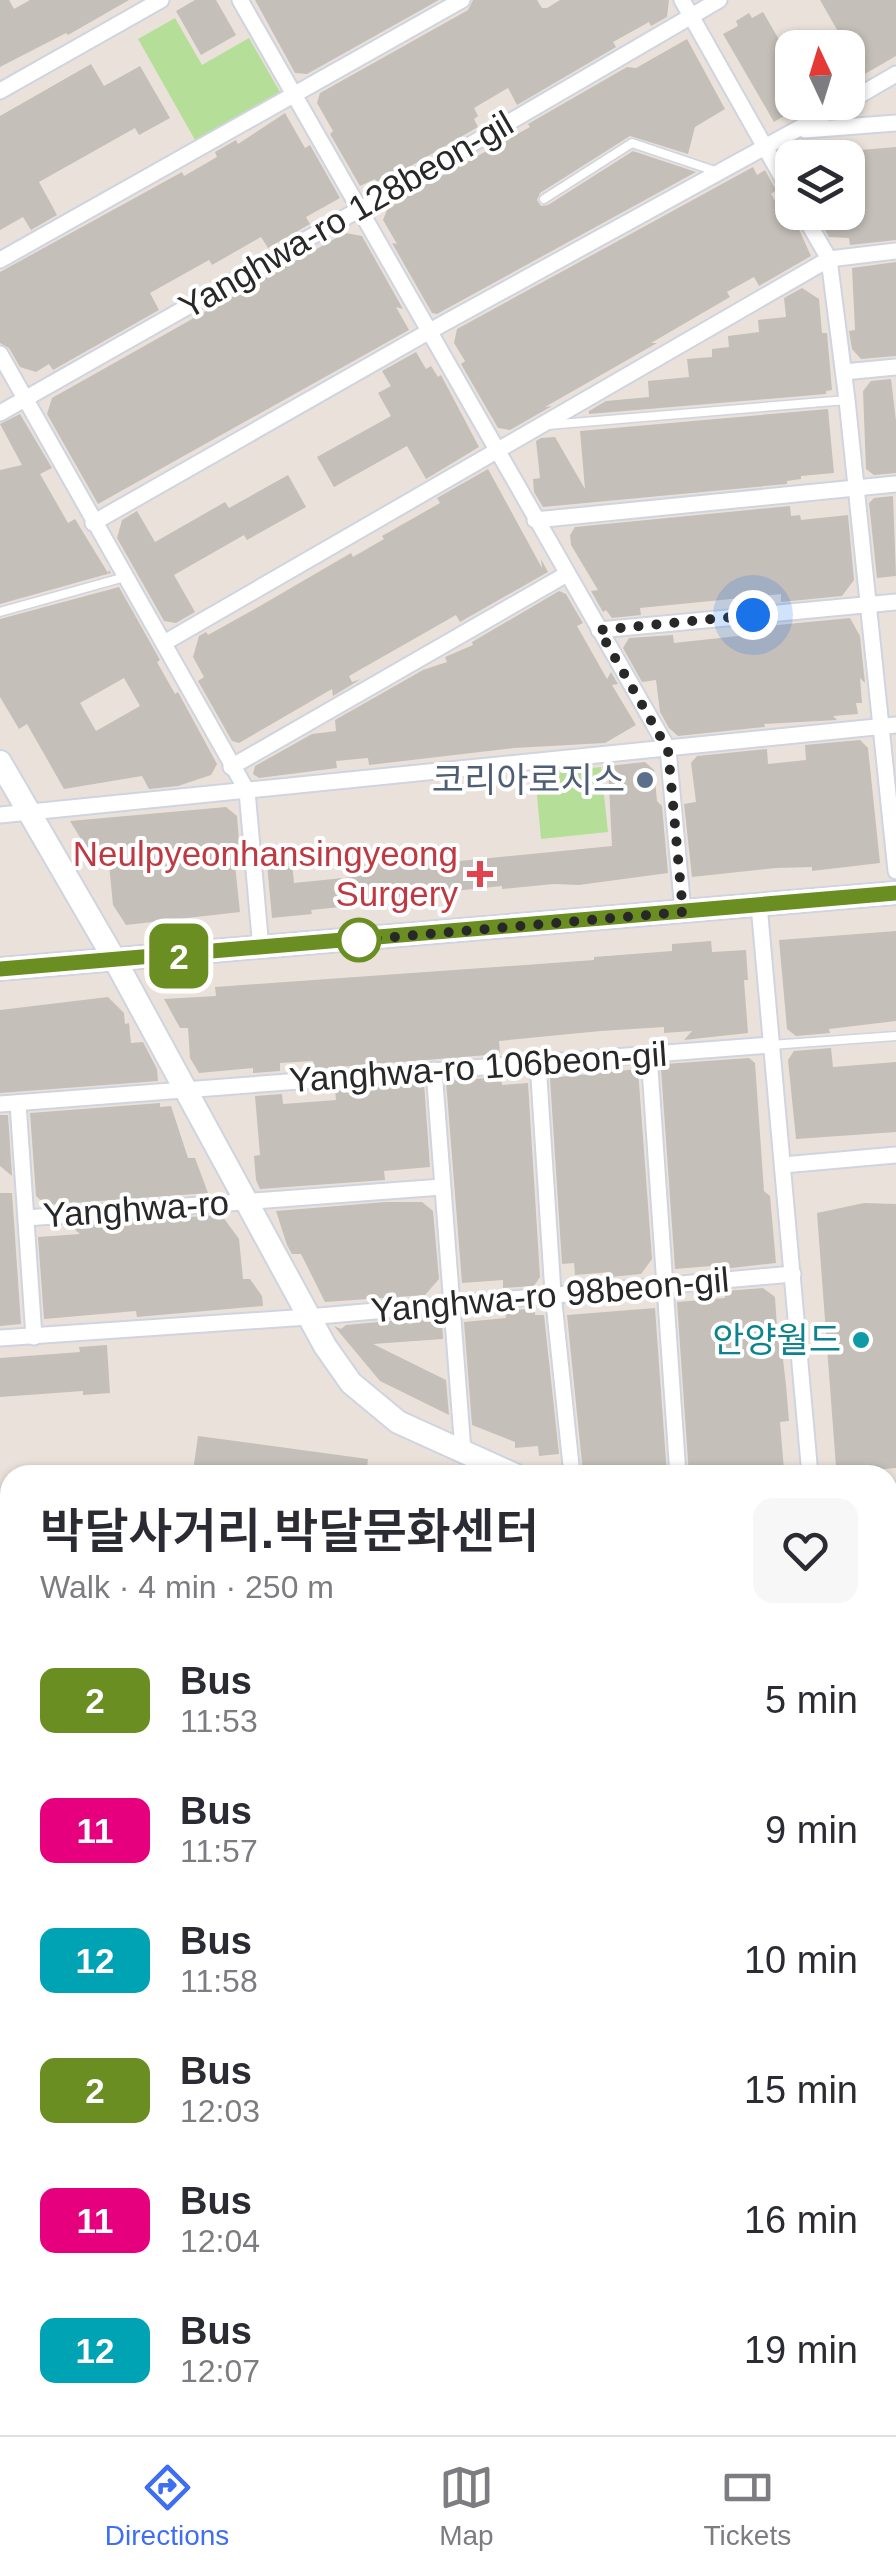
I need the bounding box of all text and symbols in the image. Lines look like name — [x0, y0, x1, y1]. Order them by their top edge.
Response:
north arrow — [775, 30, 865, 120]
map controls — [775, 30, 865, 230]
street label: Yanghwa-ro 128beon-gil — [172, 103, 520, 326]
button: layers — [775, 140, 865, 230]
your location — [728, 590, 778, 640]
place label: 코리아로지스 — [432, 760, 625, 799]
marker: 코리아로지스 — [634, 769, 656, 791]
place label: Neulpyeonhansingyeong Surgery — [73, 834, 458, 913]
marker: Neulpyeonhansingyeong Surgery — [467, 861, 493, 887]
unlabelled marker — [338, 919, 380, 961]
line badge: 2 — [146, 924, 212, 988]
text: 2 — [169, 937, 189, 976]
street label: Yanghwa-ro 106beon-gil — [288, 1034, 668, 1099]
street label: Yanghwa-ro — [42, 1183, 230, 1234]
street label: Yanghwa-ro 98beon-gil — [369, 1259, 731, 1330]
place label: 안양월드 — [712, 1320, 841, 1359]
marker: 안양월드 — [850, 1329, 872, 1351]
button: heart — [753, 1498, 858, 1603]
text: 박달사거리.박달문화센터 — [40, 1505, 539, 1558]
text: Walk · 4 min · 250 m — [40, 1569, 334, 1605]
text: Bus — [180, 1660, 252, 1702]
text: 5 min — [765, 1679, 858, 1721]
text: 2 — [85, 1681, 105, 1720]
text: 11:53 — [180, 1703, 258, 1739]
text: Bus — [180, 1790, 252, 1832]
text: 9 min — [765, 1809, 858, 1851]
text: 11 — [77, 1811, 114, 1850]
text: 11:57 — [180, 1833, 258, 1869]
text: Bus — [180, 1920, 252, 1962]
text: 10 min — [744, 1939, 858, 1981]
text: 12 — [76, 1941, 114, 1980]
text: 11:58 — [180, 1963, 258, 1999]
text: Bus — [180, 2050, 252, 2092]
text: 15 min — [744, 2069, 858, 2111]
text: 2 — [85, 2071, 105, 2110]
text: 12:03 — [180, 2093, 260, 2129]
text: Bus — [180, 2180, 252, 2222]
text: 16 min — [744, 2199, 858, 2241]
text: 11 — [77, 2201, 114, 2240]
text: 12:04 — [180, 2223, 260, 2259]
text: Bus — [180, 2310, 252, 2352]
text: 19 min — [744, 2329, 858, 2371]
text: 12 — [76, 2331, 114, 2370]
text: 12:07 — [180, 2353, 260, 2389]
tab: Directions — [105, 2460, 229, 2552]
tab: Map — [439, 2460, 494, 2552]
tab: Tickets — [704, 2460, 791, 2552]

